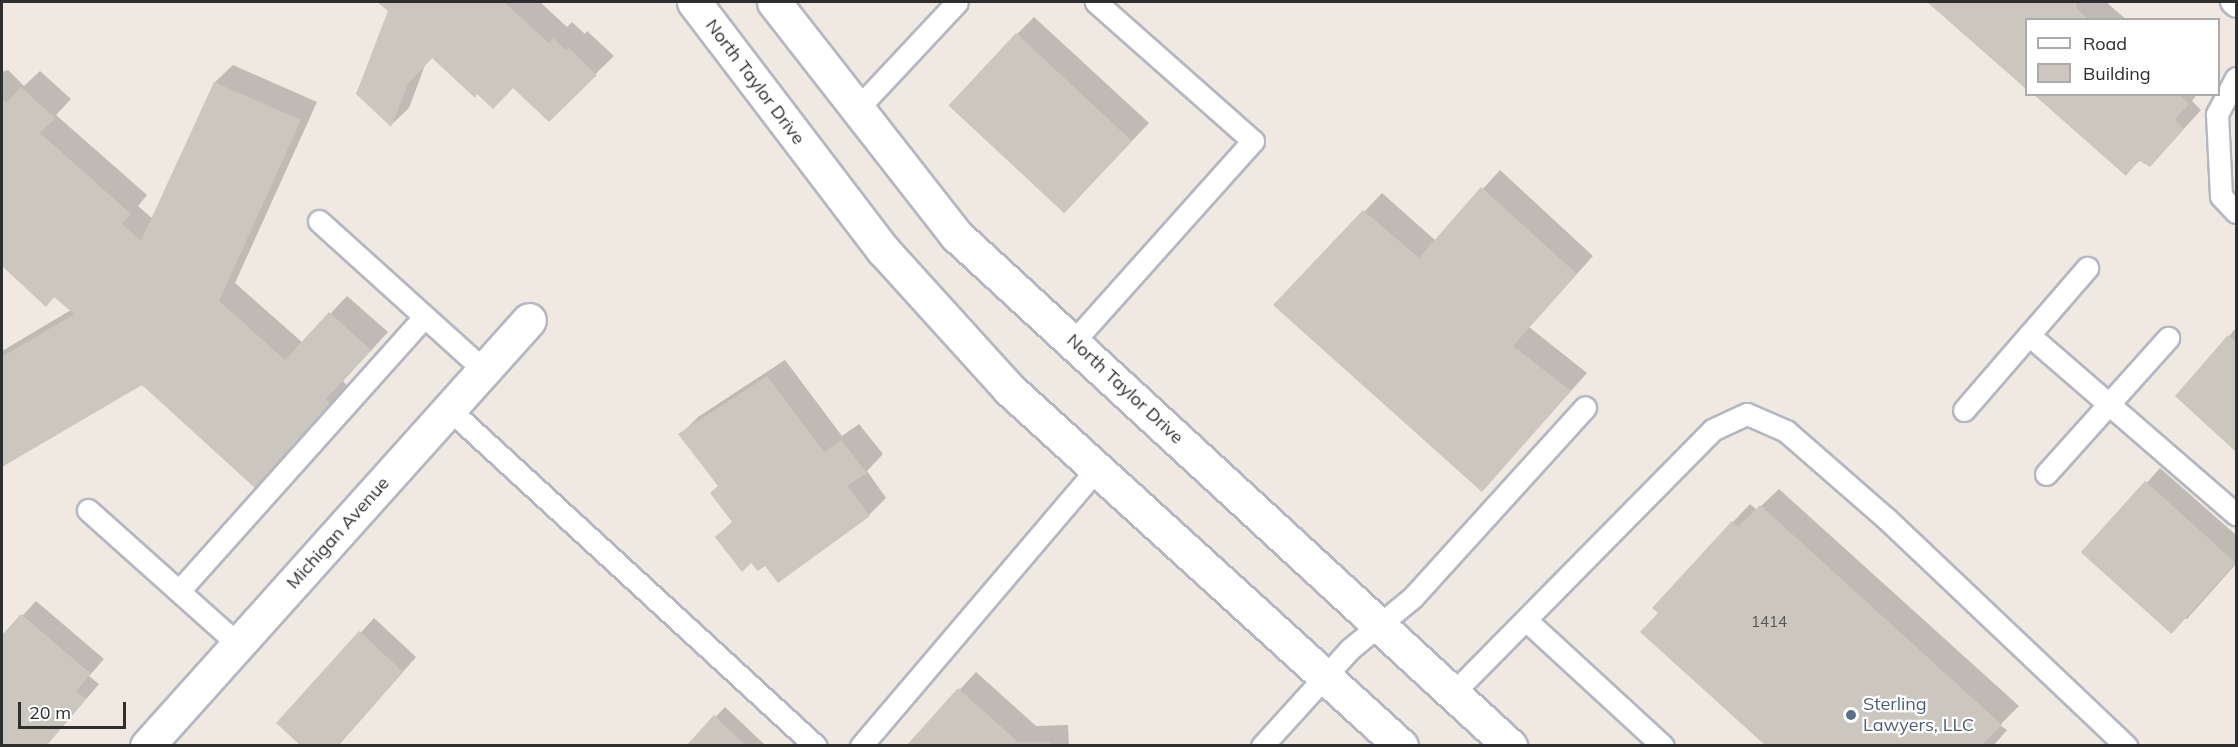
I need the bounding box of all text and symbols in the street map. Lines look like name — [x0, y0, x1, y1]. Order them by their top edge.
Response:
street label: North Taylor Drive — [701, 15, 809, 149]
legend — [2025, 18, 2220, 96]
text: Road — [2083, 32, 2127, 55]
text: Building — [2083, 62, 2151, 85]
street label: North Taylor Drive — [1062, 330, 1188, 448]
street label: Michigan Avenue — [282, 473, 394, 593]
house number: 1414 — [1751, 613, 1787, 631]
scale bar — [21, 690, 129, 728]
place label: Sterling Lawyers, LLC — [1863, 694, 1974, 736]
text: 20 m — [29, 701, 71, 724]
marker: Sterling Lawyers, LLC — [1844, 708, 1858, 722]

